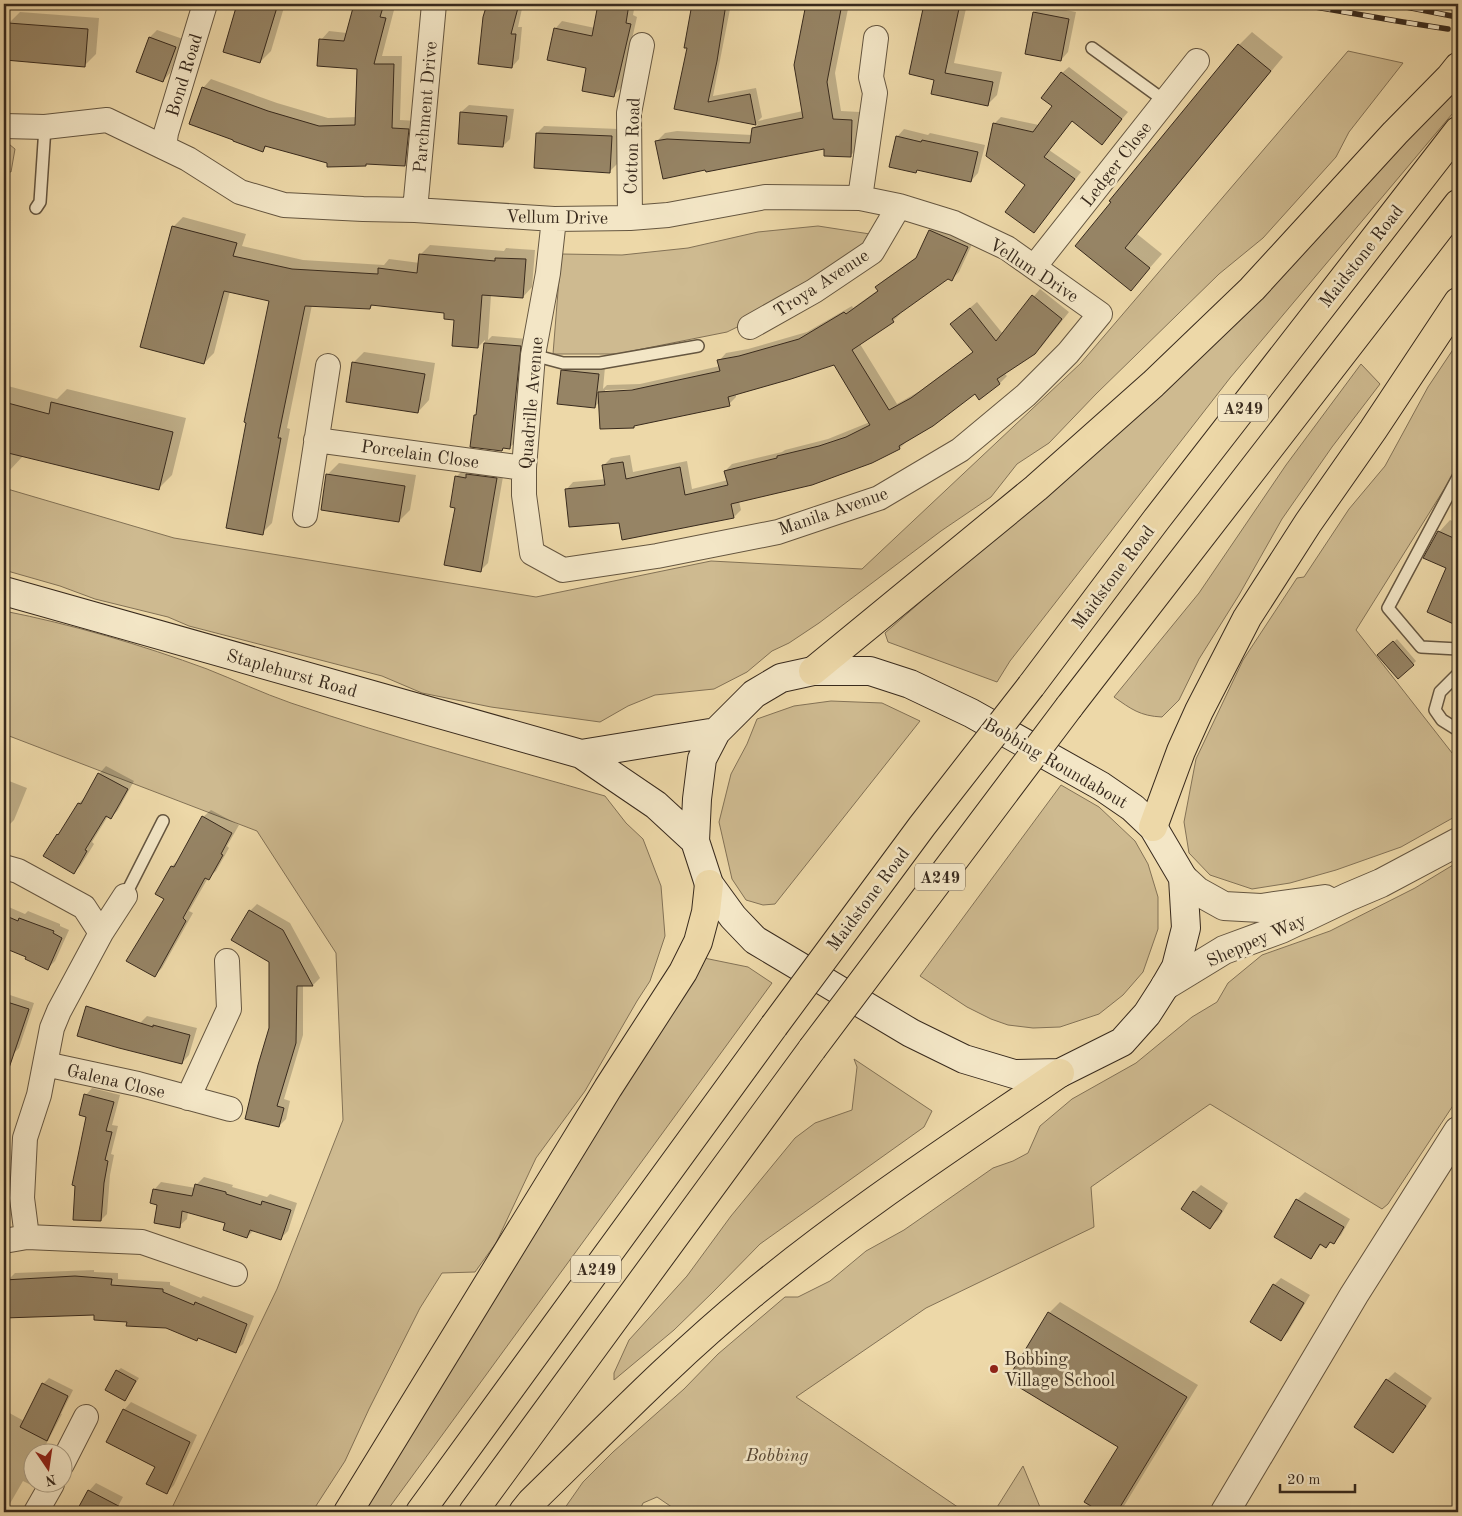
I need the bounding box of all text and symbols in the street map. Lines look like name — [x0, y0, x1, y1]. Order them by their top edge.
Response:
street label: Bond Road — [164, 32, 206, 119]
street label: Parchment Drive — [411, 40, 441, 174]
street label: Cotton Road — [622, 97, 644, 195]
street label: Ledger Close — [1078, 119, 1155, 210]
street label: Maidstone Road — [1316, 202, 1407, 311]
street label: Vellum Drive — [506, 208, 608, 228]
street label: Vellum Drive — [986, 235, 1081, 306]
street label: Troya Avenue — [771, 247, 872, 321]
street label: Quadrille Avenue — [517, 336, 547, 470]
road number: A249 — [1218, 394, 1268, 422]
street label: Porcelain Close — [360, 438, 480, 472]
street label: Manila Avenue — [776, 485, 890, 539]
street label: Maidstone Road — [1069, 523, 1158, 633]
street label: Staplehurst Road — [224, 647, 359, 701]
street label: Bobbing Roundabout — [981, 715, 1130, 812]
street label: Maidstone Road — [824, 845, 913, 955]
road number: A249 — [915, 864, 965, 890]
street label: Sheppey Way — [1204, 911, 1309, 971]
street label: Galena Close — [65, 1062, 167, 1102]
road number: A249 — [571, 1256, 621, 1282]
place label: Bobbing Village School — [1004, 1351, 1115, 1390]
marker: Bobbing Village School — [988, 1363, 1000, 1375]
north arrow — [22, 1444, 72, 1494]
park label: Bobbing — [745, 1447, 809, 1465]
scale bar — [1280, 1461, 1354, 1493]
text: N — [44, 1472, 57, 1488]
text: 20 m — [1287, 1473, 1321, 1488]

